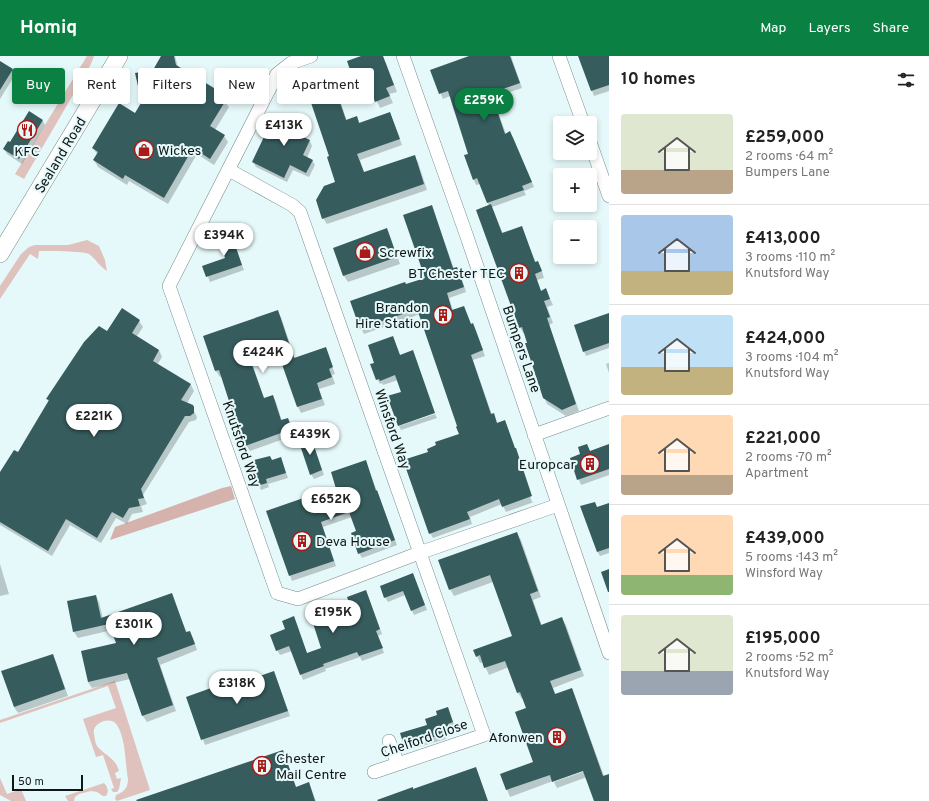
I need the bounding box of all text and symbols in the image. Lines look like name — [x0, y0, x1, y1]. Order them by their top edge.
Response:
text: Homiq — [20, 16, 77, 40]
text: Map — [760, 20, 786, 37]
text: Layers — [808, 20, 850, 37]
text: Share — [872, 20, 909, 37]
chip: Buy — [12, 68, 65, 104]
chip: Rent — [73, 68, 130, 104]
chip: Filters — [138, 68, 206, 104]
chip: New — [214, 68, 269, 104]
chip: Apartment — [277, 68, 374, 104]
text: 10 homes — [621, 69, 696, 91]
icon: filters — [895, 69, 917, 91]
pin: £259K — [456, 88, 512, 122]
text: £259K — [464, 93, 504, 109]
pin: £413K — [256, 113, 312, 147]
street label: Sealand Road — [32, 115, 91, 197]
map controls — [553, 116, 597, 264]
button: layers — [553, 116, 597, 160]
text: £413K — [265, 118, 303, 134]
restaurant icon: KFC — [16, 119, 38, 141]
text: £259,000 — [745, 127, 824, 149]
icon: home — [653, 130, 701, 178]
shop icon: Wickes — [133, 139, 155, 161]
place label: Wickes — [158, 143, 201, 160]
place label: KFC — [14, 144, 40, 161]
text: 2 rooms · 64 m² — [745, 149, 833, 165]
text: Bumpers Lane — [745, 165, 830, 181]
button: + — [553, 168, 597, 212]
button: − — [553, 220, 597, 264]
pin: £394K — [196, 223, 252, 257]
text: £394K — [203, 228, 245, 244]
text: £413,000 — [745, 228, 821, 250]
icon: home — [653, 231, 701, 279]
shop icon: Screwfix — [354, 241, 376, 263]
place label: Screwfix — [379, 245, 432, 262]
text: 3 rooms · 110 m² — [745, 250, 835, 266]
building icon: BT Chester TEC — [508, 262, 530, 284]
place label: BT Chester TEC — [408, 266, 505, 283]
text: Knutsford Way — [745, 266, 829, 282]
place label: Brandon Hire Station — [355, 300, 429, 333]
building icon: Brandon Hire Station — [432, 304, 454, 326]
street label: Bumpers Lane — [498, 304, 543, 395]
text: £424,000 — [745, 328, 825, 350]
icon: home — [653, 331, 701, 379]
pin: £424K — [235, 340, 291, 374]
text: £424K — [242, 345, 284, 361]
text: 3 rooms · 104 m² — [745, 350, 839, 366]
text: Knutsford Way — [745, 366, 829, 382]
street label: Winsford Way — [370, 387, 413, 472]
street label: Knutsford Way — [218, 399, 263, 490]
pin: £221K — [66, 404, 122, 438]
text: £221K — [75, 409, 113, 425]
pin: £439K — [282, 422, 338, 456]
text: £439K — [289, 427, 331, 443]
text: £221,000 — [745, 428, 821, 450]
icon: home — [653, 431, 701, 479]
text: 2 rooms · 70 m² — [745, 450, 832, 466]
building icon: Europcar — [579, 453, 601, 475]
place label: Europcar — [519, 457, 577, 474]
text: Apartment — [745, 466, 808, 482]
pin: £652K — [303, 487, 359, 521]
text: £652K — [311, 492, 351, 508]
text: £439,000 — [745, 528, 825, 550]
building icon: Deva House — [291, 530, 313, 552]
icon: home — [653, 531, 701, 579]
place label: Deva House — [316, 534, 390, 551]
text: 5 rooms · 143 m² — [745, 550, 838, 566]
text: Winsford Way — [745, 566, 823, 582]
pin: £195K — [305, 600, 361, 634]
text: £195K — [314, 605, 352, 621]
pin: £301K — [106, 612, 162, 646]
text: £301K — [115, 617, 153, 633]
text: £195,000 — [745, 628, 821, 650]
icon: home — [653, 631, 701, 679]
text: 2 rooms · 52 m² — [745, 650, 833, 666]
text: Knutsford Way — [745, 666, 829, 682]
pin: £318K — [209, 671, 265, 705]
text: £318K — [218, 676, 256, 692]
street label: Chelford Close — [379, 717, 470, 762]
building icon: Afonwen — [546, 726, 568, 748]
place label: Afonwen — [488, 730, 543, 747]
place label: Chester Mail Centre — [276, 751, 347, 784]
building icon: Chester Mail Centre — [251, 755, 273, 777]
scale bar — [12, 773, 83, 792]
text: 50 m — [18, 775, 44, 789]

